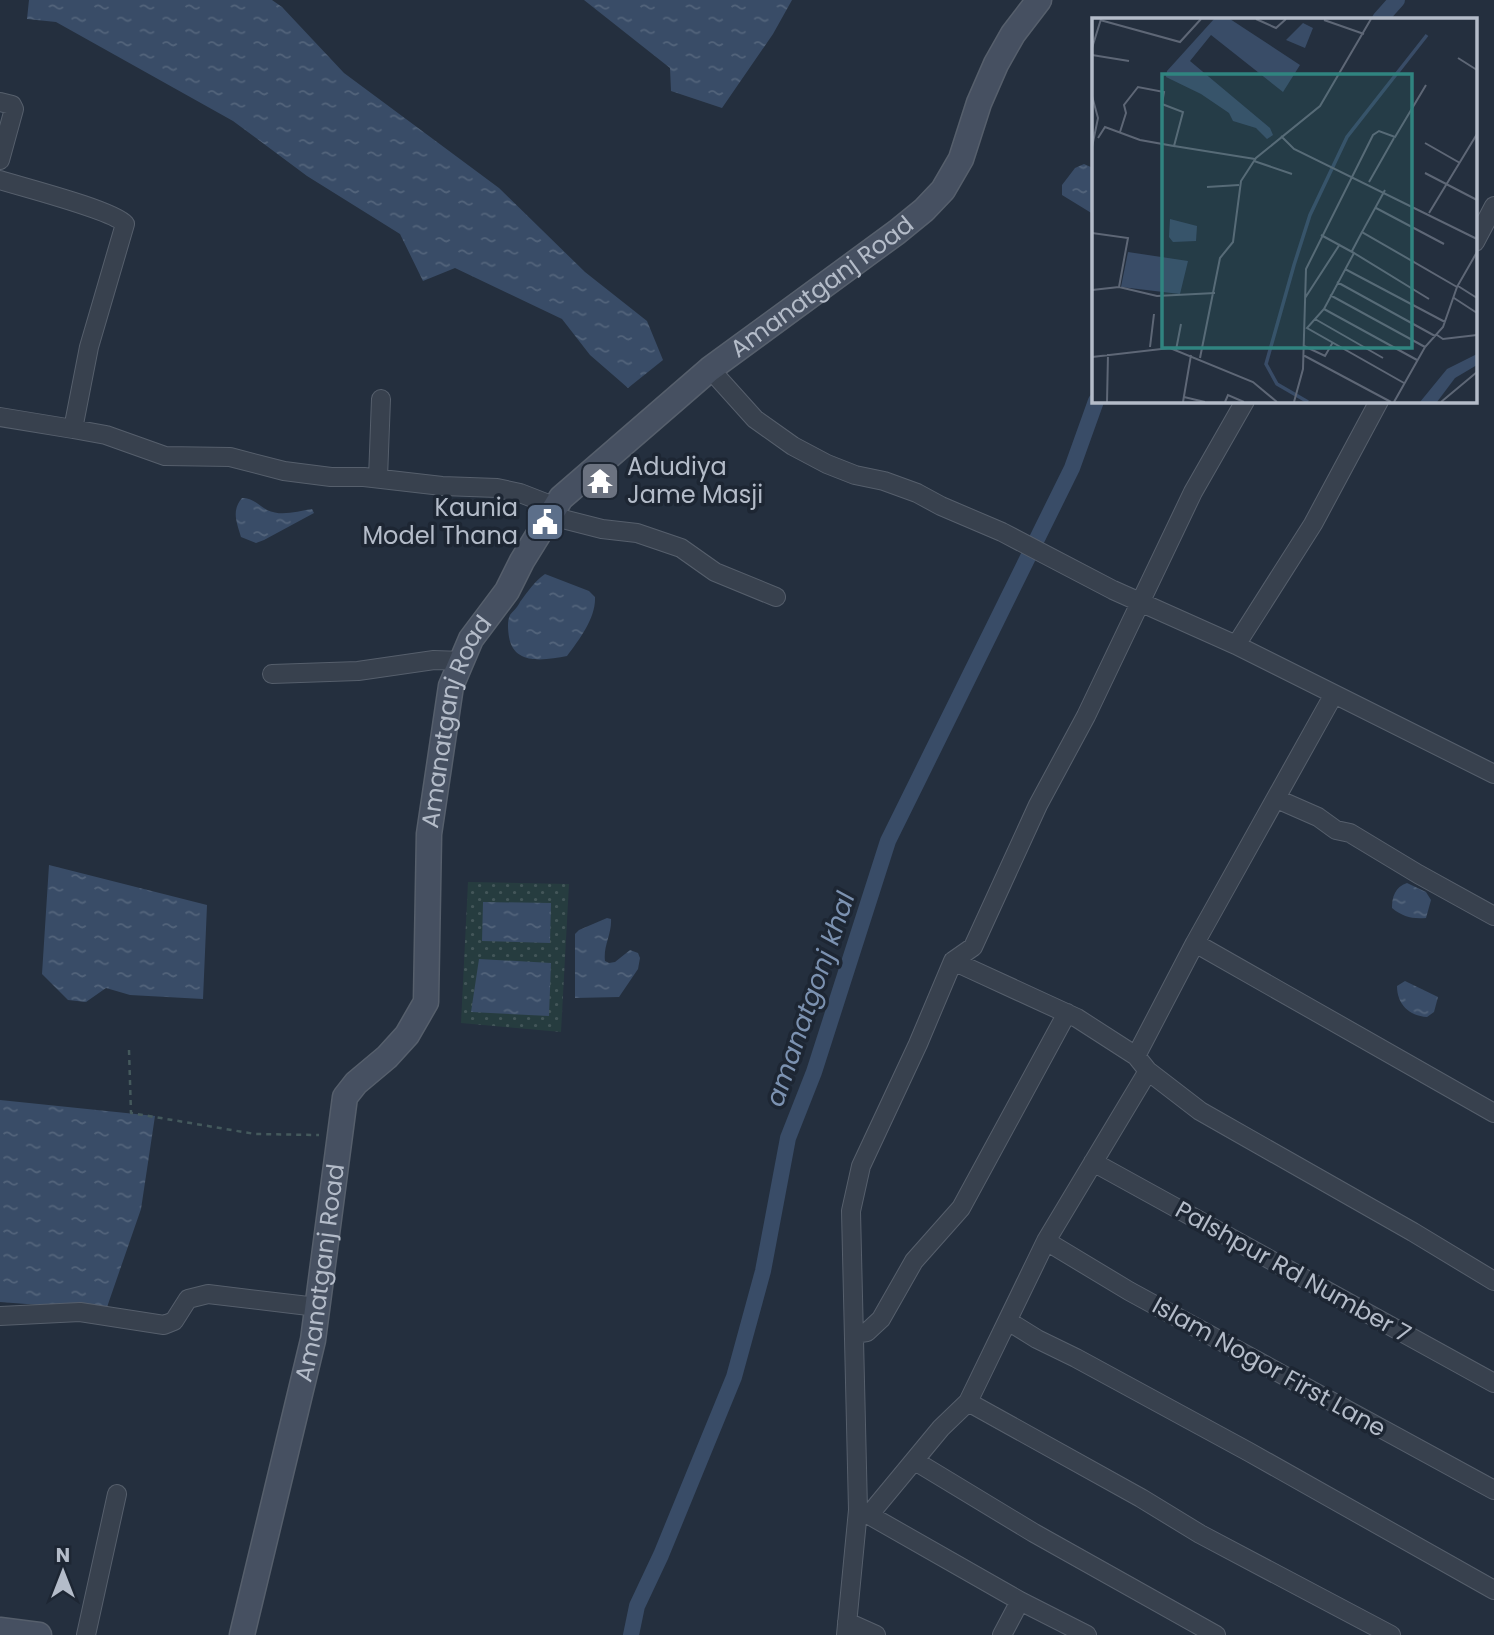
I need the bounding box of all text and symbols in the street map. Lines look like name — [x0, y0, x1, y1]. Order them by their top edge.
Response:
inset map — [1092, 18, 1476, 402]
street label: Amanatganj Road — [723, 208, 920, 365]
place label: Adudiya Jame Masji — [627, 450, 763, 511]
temple icon: Adudiya Jame Masji — [579, 460, 621, 502]
place label: Kaunia Model Thana — [362, 491, 518, 552]
public building icon: Kaunia Model Thana — [524, 501, 566, 543]
street label: Amanatganj Road — [413, 608, 499, 830]
water label: amanatgonj khal — [756, 886, 864, 1111]
street label: Amanatganj Road — [287, 1162, 352, 1385]
street label: Palshpur Rd Number 7 — [1170, 1193, 1417, 1350]
street label: Islam Nogor First Lane — [1147, 1289, 1392, 1445]
north arrow — [28, 1537, 98, 1607]
text: N — [56, 1542, 70, 1569]

